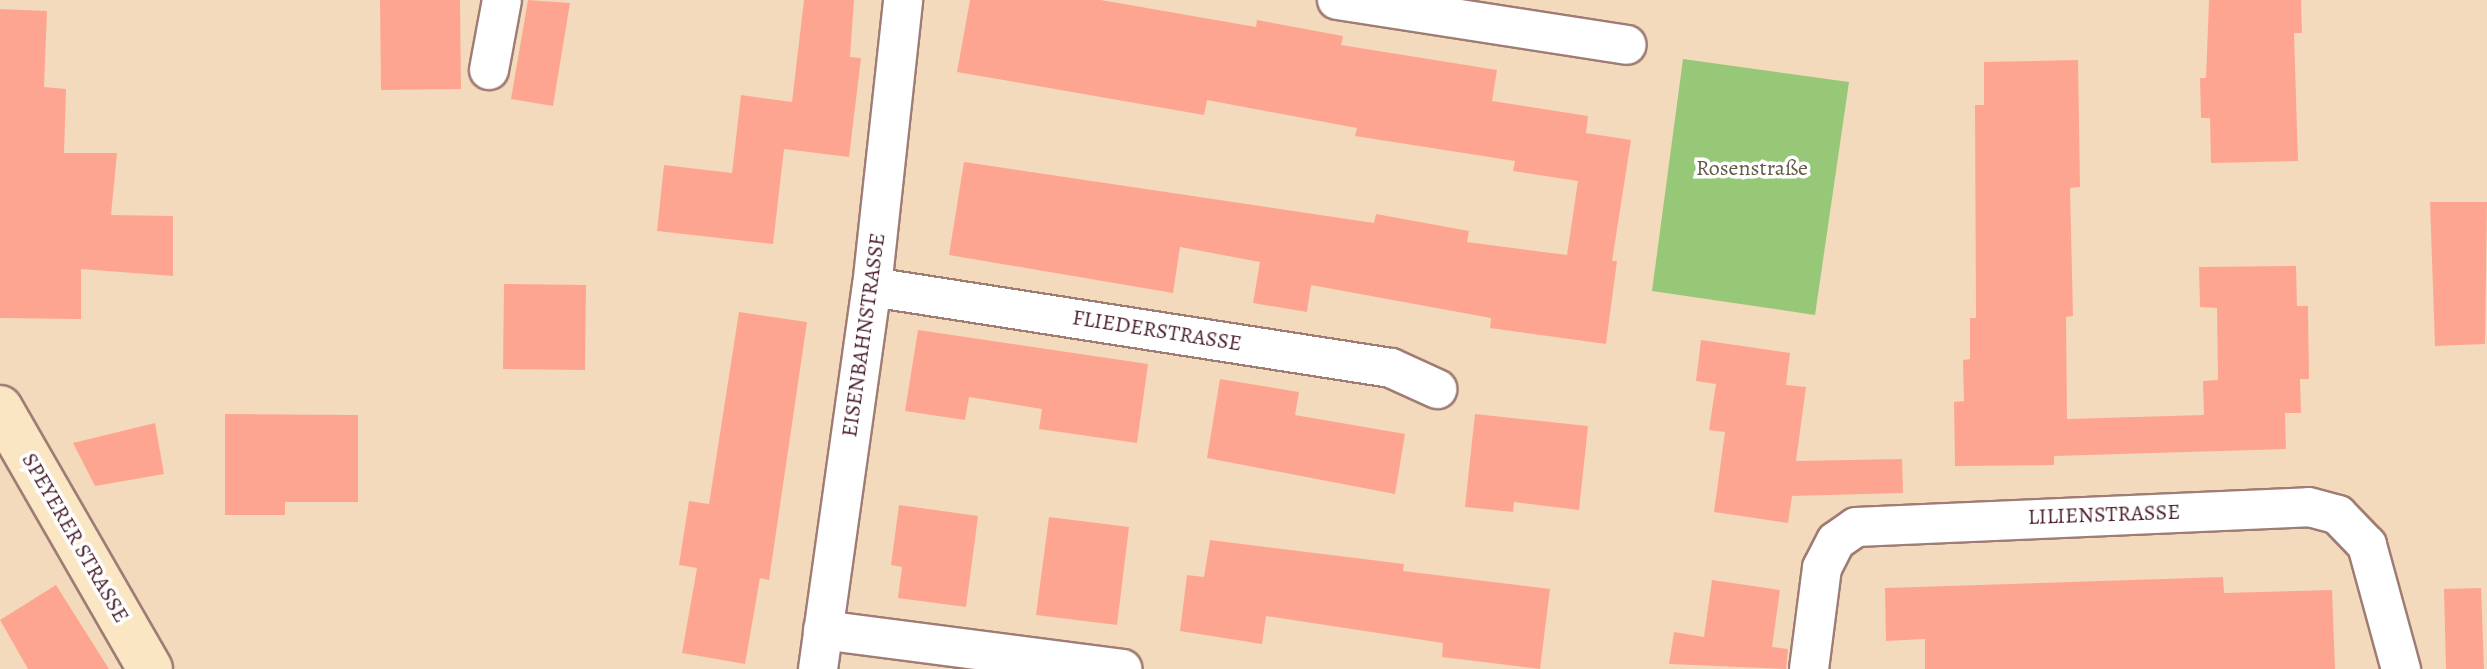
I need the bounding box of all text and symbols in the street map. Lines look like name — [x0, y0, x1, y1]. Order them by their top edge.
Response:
park label: Rosenstraße — [1696, 156, 1808, 182]
street label: EISENBAHNSTRASSE — [837, 231, 891, 439]
street label: FLIEDERSTRASSE — [1070, 305, 1244, 357]
street label: SPEYERER STRASSE — [16, 448, 134, 628]
street label: LILIENSTRASSE — [2027, 499, 2181, 531]

